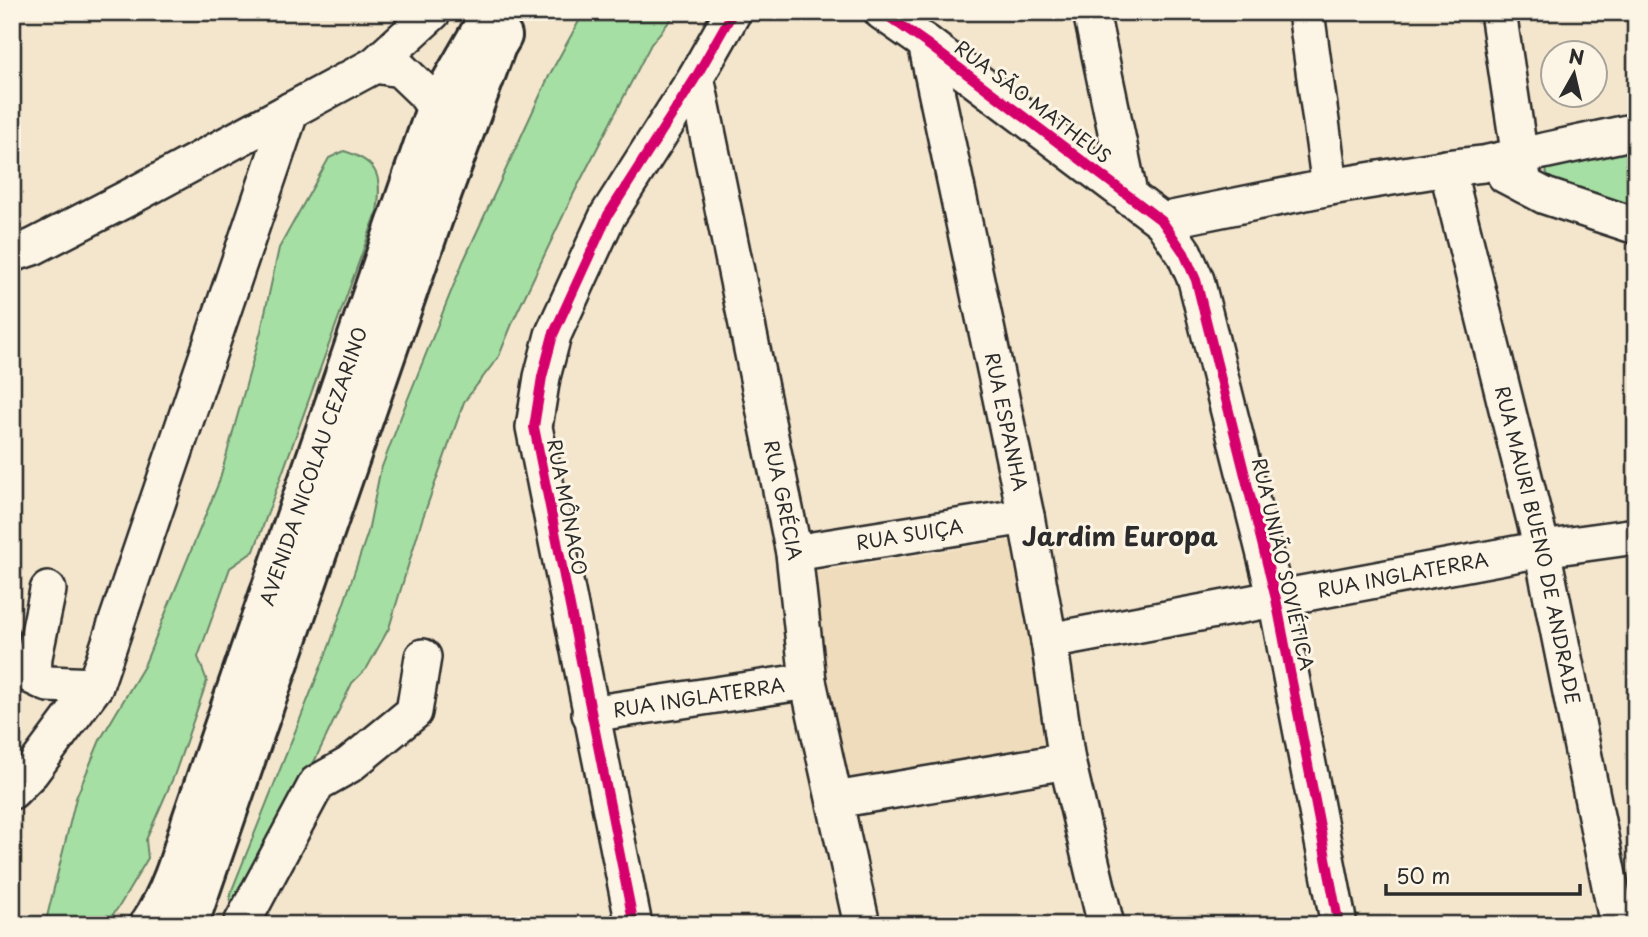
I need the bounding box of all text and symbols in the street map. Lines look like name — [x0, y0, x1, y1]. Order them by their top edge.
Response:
street label: RUA SÃO MATHEUS — [949, 33, 1118, 169]
north arrow — [1540, 38, 1610, 108]
text: N — [1567, 41, 1586, 71]
street label: AVENIDA NICOLAU CEZARINO — [252, 323, 373, 609]
street label: RUA ESPANHA — [979, 350, 1035, 493]
street label: RUA MAURI BUENO DE ANDRADE — [1489, 383, 1588, 707]
street label: RUA MÔNACO — [541, 436, 595, 577]
street label: RUA GRÉCIA — [758, 437, 810, 563]
street label: RUA UNIÃO SOVIÉTICA — [1246, 455, 1322, 673]
street label: RUA SUIÇA — [854, 511, 965, 556]
district label: Jardim Europa — [1022, 516, 1218, 555]
street label: RUA INGLATERRA — [1315, 544, 1490, 604]
street label: RUA INGLATERRA — [611, 670, 786, 723]
scale bar — [1386, 853, 1580, 897]
text: 50 m — [1396, 859, 1450, 891]

